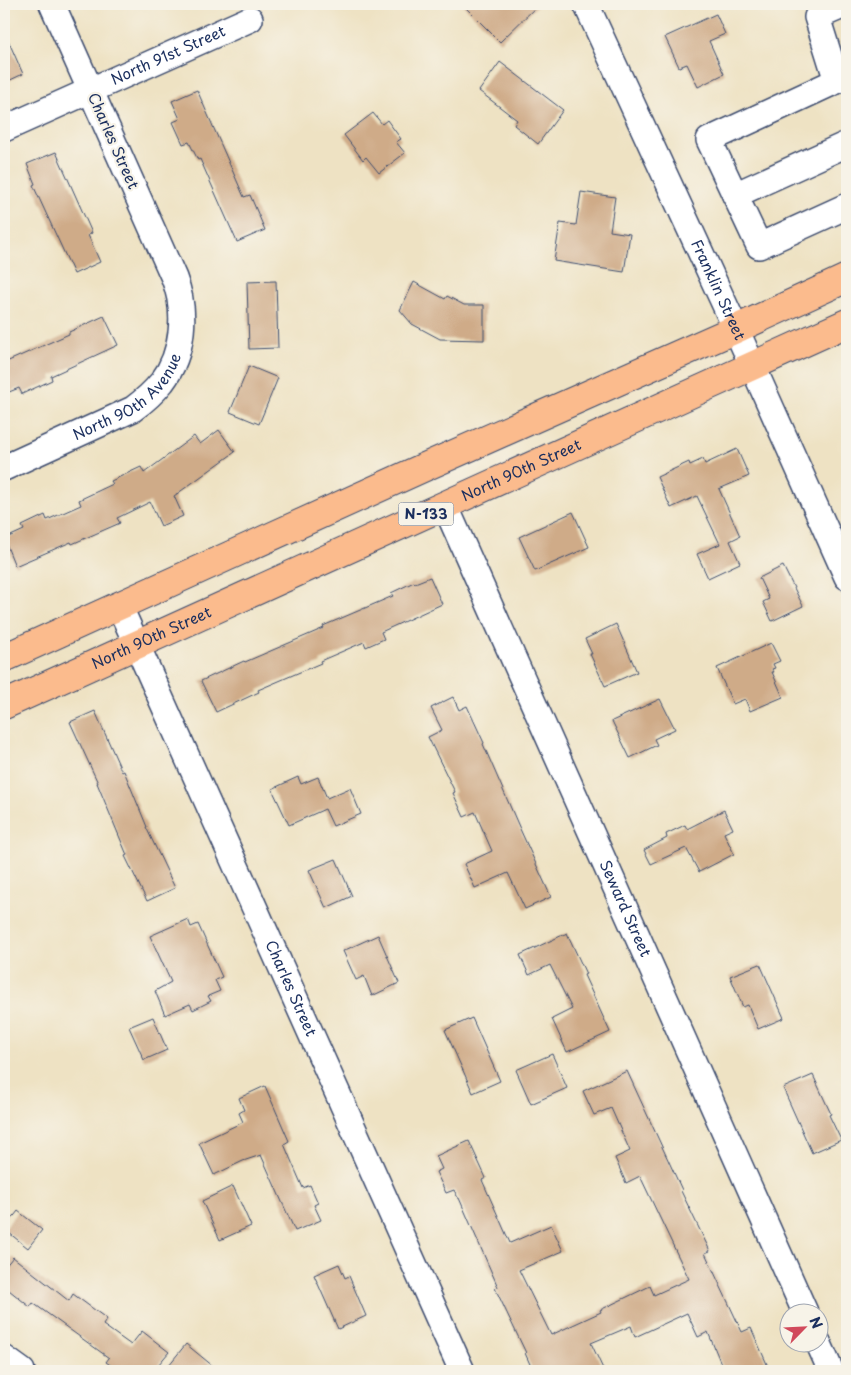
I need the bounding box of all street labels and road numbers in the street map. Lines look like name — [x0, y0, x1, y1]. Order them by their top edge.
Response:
street label: North 91st Street — [107, 18, 229, 90]
street label: Charles Street — [83, 89, 146, 192]
street label: Franklin Street — [686, 235, 752, 343]
street label: North 90th Avenue — [68, 350, 186, 445]
street label: North 90th Street — [457, 432, 584, 506]
road number: N-133 — [398, 502, 454, 526]
street label: North 90th Street — [87, 600, 215, 674]
street label: Seward Street — [595, 856, 658, 960]
street label: Charles Street — [260, 936, 324, 1040]

